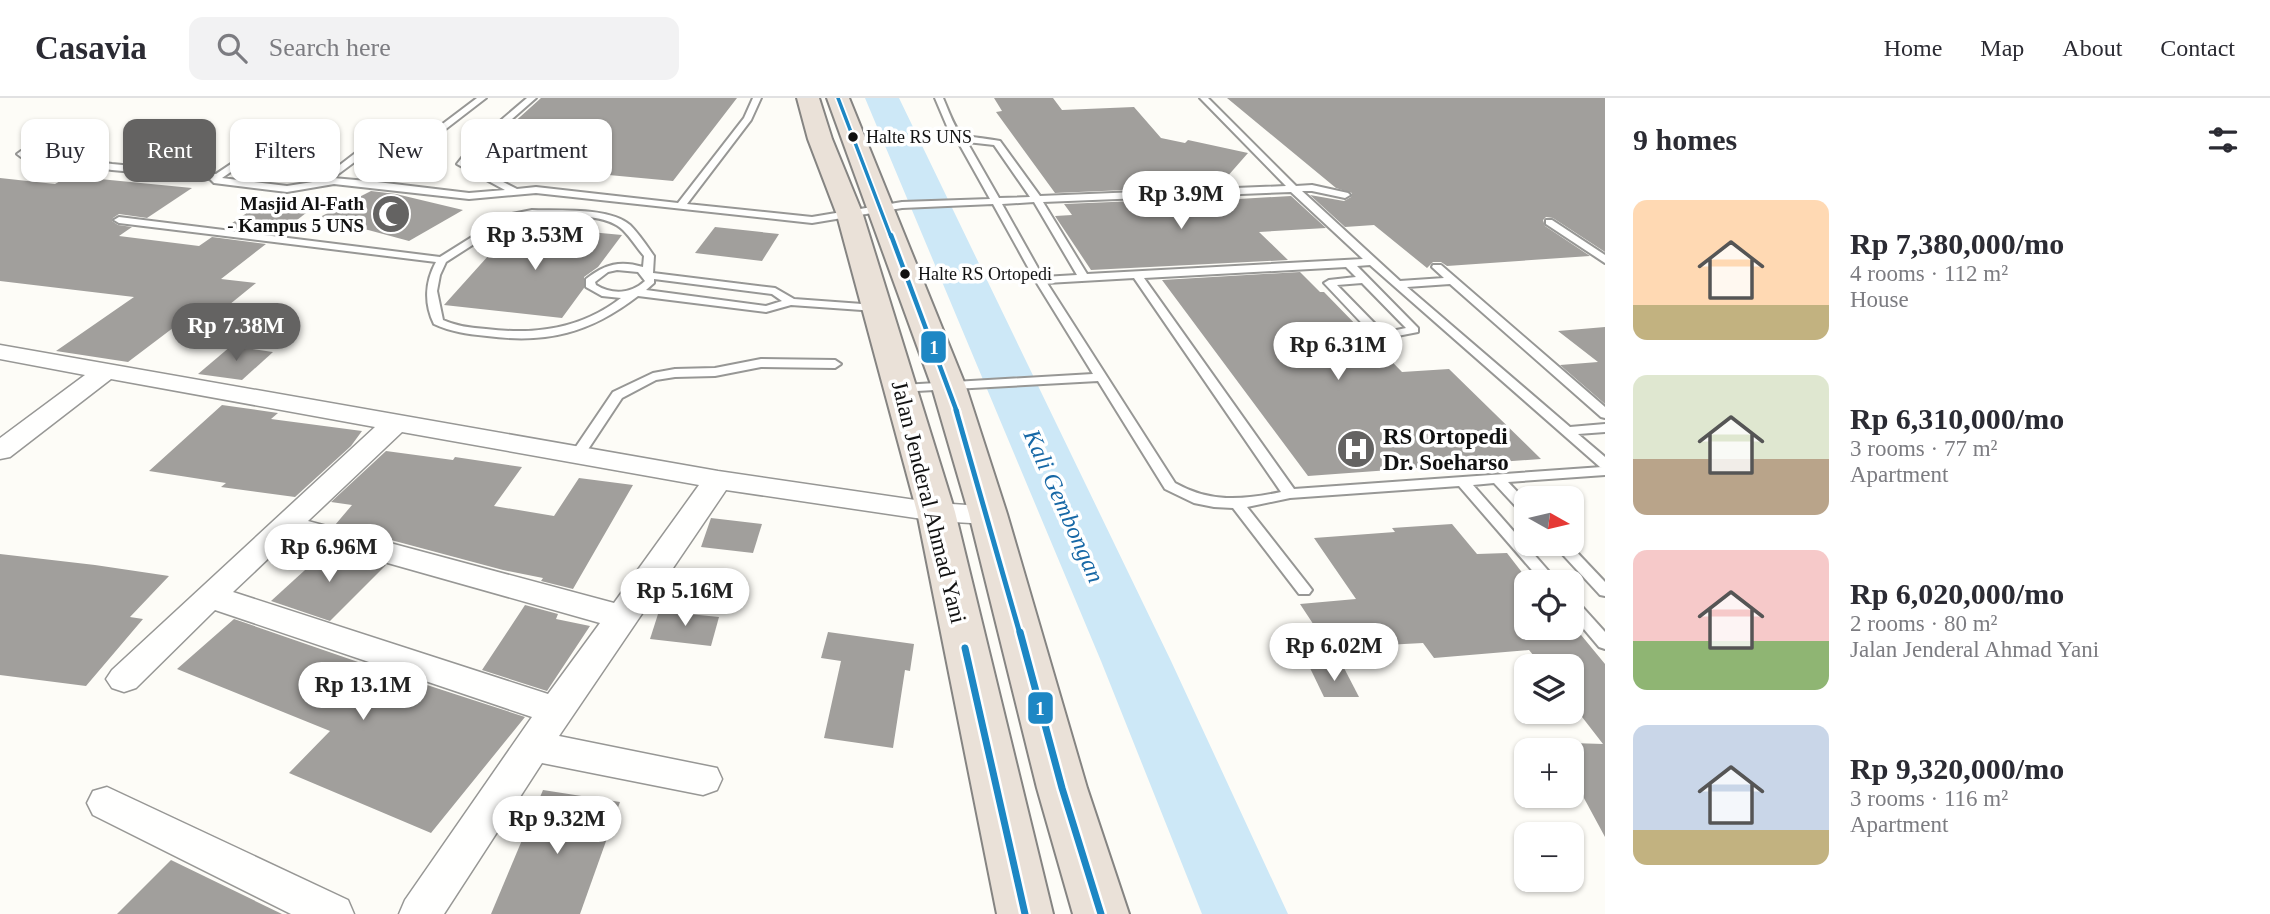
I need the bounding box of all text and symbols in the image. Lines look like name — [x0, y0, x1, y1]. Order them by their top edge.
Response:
search box — [189, 17, 679, 80]
icon: search — [213, 29, 251, 67]
text: Casavia — [35, 30, 147, 66]
text: Search here — [269, 33, 391, 62]
text: Home — [1884, 35, 1942, 61]
text: Map — [1980, 35, 2024, 61]
text: About — [2062, 35, 2122, 61]
text: Contact — [2160, 35, 2235, 61]
chip: Buy — [21, 119, 109, 182]
chip: Rent — [123, 119, 216, 182]
chip: Filters — [230, 119, 340, 182]
chip: New — [354, 119, 447, 182]
chip: Apartment — [461, 119, 612, 182]
icon: filters — [2204, 121, 2242, 159]
text: 9 homes — [1633, 123, 1737, 156]
place label: Halte RS UNS — [866, 127, 972, 147]
marker: Halte RS UNS — [846, 130, 860, 144]
pin: Rp 3.9M — [1116, 172, 1246, 231]
text: Rp 3.9M — [1138, 181, 1224, 206]
place label: Masjid Al-Fath - Kampus 5 UNS — [227, 193, 364, 236]
mosque icon: Masjid Al-Fath - Kampus 5 UNS — [370, 193, 412, 235]
pin: Rp 3.53M — [463, 212, 607, 272]
text: Rp 3.53M — [486, 222, 584, 247]
text: Rp 7,380,000/mo — [1850, 227, 2064, 260]
icon: home — [1689, 228, 1773, 312]
text: 4 rooms · 112 m² — [1850, 261, 2008, 286]
place label: Halte RS Ortopedi — [918, 264, 1052, 284]
marker: Halte RS Ortopedi — [898, 267, 912, 281]
text: House — [1850, 287, 1909, 312]
pin: Rp 7.38M — [164, 303, 308, 363]
text: Rp 7.38M — [187, 313, 285, 338]
pin: Rp 6.31M — [1266, 322, 1410, 382]
line badge: 1 — [920, 330, 947, 364]
text: Rp 6.31M — [1289, 332, 1387, 357]
text: 1 — [929, 337, 939, 358]
street label: Jalan Jenderal Ahmad Yani — [887, 378, 971, 626]
text: Rp 6,310,000/mo — [1850, 402, 2064, 435]
icon: home — [1689, 403, 1773, 487]
place label: RS Ortopedi Dr. Soeharso — [1383, 424, 1509, 475]
water label: Kali Gembongan — [1018, 425, 1109, 587]
hospital icon: RS Ortopedi Dr. Soeharso — [1335, 428, 1377, 470]
text: 3 rooms · 77 m² — [1850, 436, 1997, 461]
text: Apartment — [1850, 462, 1948, 487]
north arrow — [1514, 486, 1584, 556]
map controls — [1514, 486, 1584, 892]
pin: Rp 6.96M — [257, 524, 401, 584]
text: Rp 6.96M — [280, 534, 378, 559]
pin: Rp 5.16M — [613, 568, 757, 628]
button: locate — [1514, 570, 1584, 640]
text: Rp 6,020,000/mo — [1850, 577, 2064, 610]
text: Rp 5.16M — [636, 578, 734, 603]
icon: home — [1689, 578, 1773, 662]
text: 2 rooms · 80 m² — [1850, 611, 1997, 636]
pin: Rp 6.02M — [1262, 624, 1406, 683]
text: Rp 6.02M — [1285, 633, 1383, 658]
text: Jalan Jenderal Ahmad Yani — [1850, 637, 2099, 662]
button: layers — [1514, 654, 1584, 724]
pin: Rp 13.1M — [291, 662, 435, 722]
text: Rp 13.1M — [314, 672, 412, 697]
line badge: 1 — [1027, 691, 1054, 725]
text: 1 — [1035, 698, 1045, 719]
button: + — [1514, 738, 1584, 808]
text: Rp 9,320,000/mo — [1850, 752, 2064, 785]
icon: home — [1689, 753, 1773, 837]
text: 3 rooms · 116 m² — [1850, 786, 2008, 811]
pin: Rp 9.32M — [485, 796, 629, 856]
text: Rp 9.32M — [508, 806, 606, 831]
text: Apartment — [1850, 812, 1948, 837]
button: − — [1514, 822, 1584, 892]

